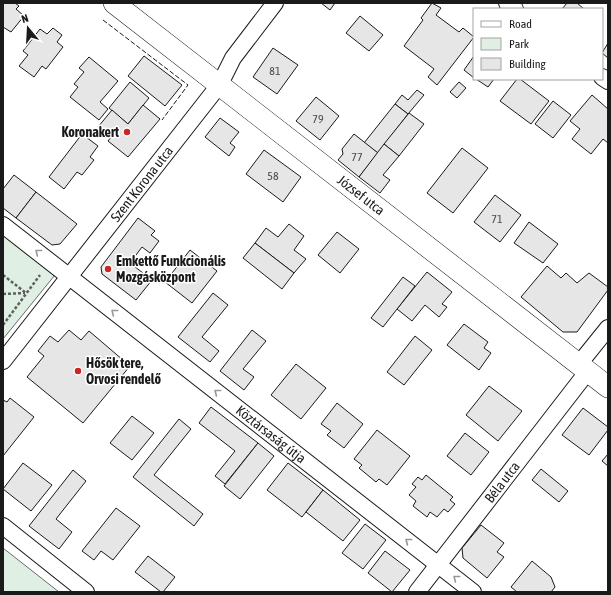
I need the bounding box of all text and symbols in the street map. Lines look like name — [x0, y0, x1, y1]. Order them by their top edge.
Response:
north arrow — [8, 8, 48, 48]
legend — [473, 8, 603, 80]
text: N — [20, 12, 30, 25]
text: Road — [509, 17, 532, 31]
text: Park — [509, 37, 530, 51]
text: Building — [509, 57, 547, 71]
house number: 81 — [269, 64, 281, 78]
house number: 79 — [312, 112, 324, 126]
place label: Koronakert — [62, 124, 119, 140]
marker: Koronakert — [122, 127, 132, 137]
street label: Szent Korona utca — [107, 143, 176, 225]
house number: 77 — [351, 150, 363, 164]
house number: 58 — [267, 169, 279, 183]
street label: József utca — [334, 172, 388, 218]
house number: 71 — [491, 212, 503, 226]
one-way arrow — [36, 250, 43, 257]
place label: Emkettő Funkcionális Mozgásközpont — [116, 253, 226, 285]
marker: Emkettő Funkcionális Mozgásközpont — [103, 264, 113, 274]
one-way arrow — [112, 309, 119, 316]
place label: Hősök tere, Orvosi rendelő — [86, 355, 161, 387]
marker: Hősök tere, Orvosi rendelő — [73, 366, 83, 376]
one-way arrow — [214, 389, 221, 396]
street label: Köztársaság útja — [233, 402, 309, 466]
street label: Béla utca — [481, 458, 523, 506]
one-way arrow — [405, 538, 412, 545]
one-way arrow — [453, 576, 460, 583]

